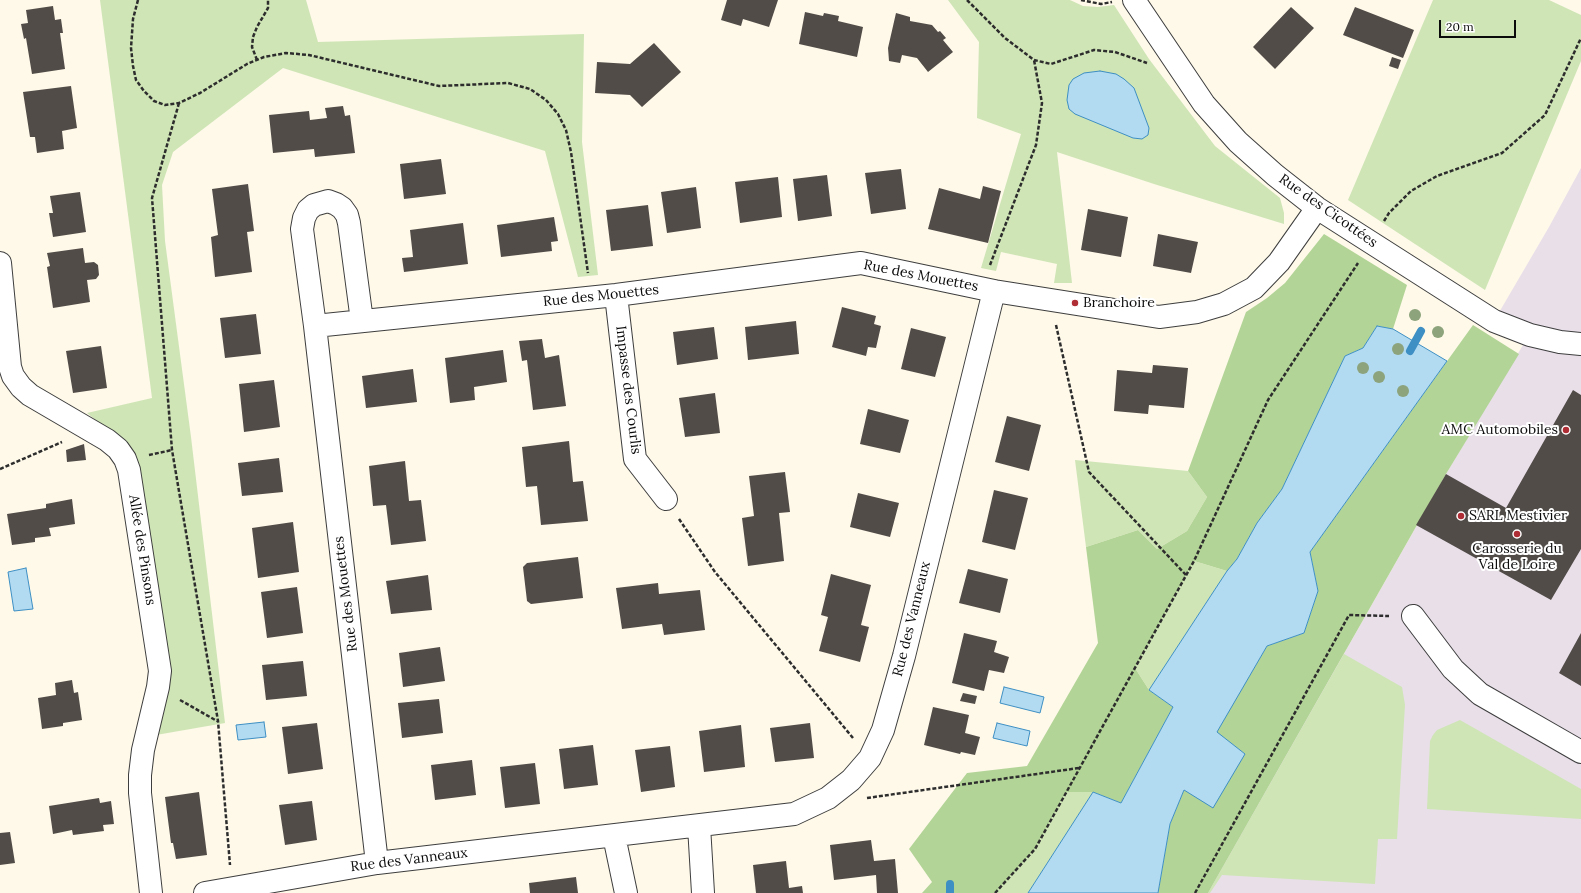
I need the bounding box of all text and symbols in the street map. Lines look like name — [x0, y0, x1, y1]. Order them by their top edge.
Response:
scale bar — [1441, 12, 1518, 38]
text: 20 m — [1446, 19, 1474, 34]
street label: Rue des Cicottées — [1276, 171, 1380, 251]
street label: Rue des Mouettes — [862, 257, 980, 295]
street label: Rue des Mouettes — [542, 282, 660, 310]
place label: Branchoire — [1083, 295, 1155, 311]
marker: Branchoire — [1070, 298, 1080, 308]
street label: Impasse des Courlis — [612, 325, 644, 455]
place label: AMC Automobiles — [1442, 422, 1558, 438]
marker: AMC Automobiles — [1561, 425, 1571, 435]
street label: Allée des Pinsons — [125, 493, 159, 607]
place label: SARL Mestivier — [1469, 508, 1567, 524]
marker: SARL Mestivier — [1456, 511, 1466, 521]
marker: Carosserie du Val de Loire — [1512, 529, 1522, 539]
street label: Rue des Mouettes — [331, 535, 361, 653]
place label: Carosserie du Val de Loire — [1472, 541, 1562, 574]
street label: Rue des Vanneaux — [890, 560, 934, 678]
street label: Rue des Vanneaux — [349, 844, 469, 876]

